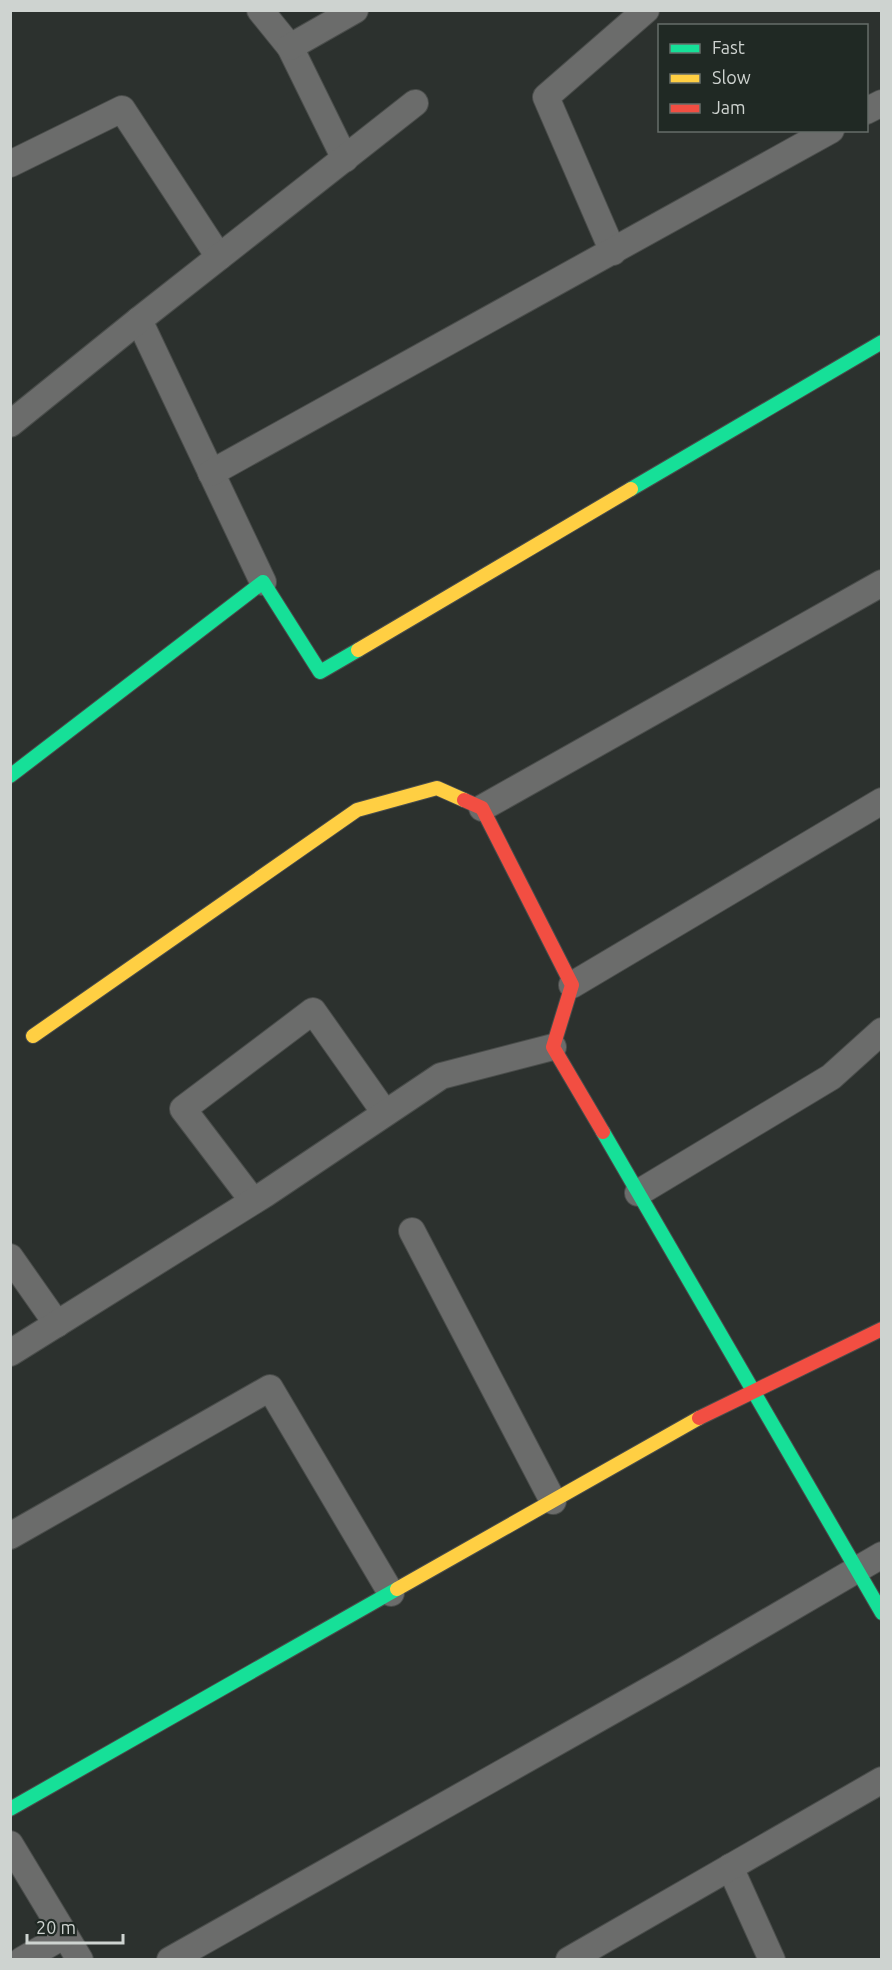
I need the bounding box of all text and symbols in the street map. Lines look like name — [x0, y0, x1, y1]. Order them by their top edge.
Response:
legend — [658, 24, 868, 132]
text: Fast — [712, 37, 745, 57]
text: Slow — [712, 67, 751, 87]
text: Jam — [712, 97, 746, 117]
scale bar — [27, 1907, 123, 1945]
text: 20 m — [36, 1917, 76, 1937]

